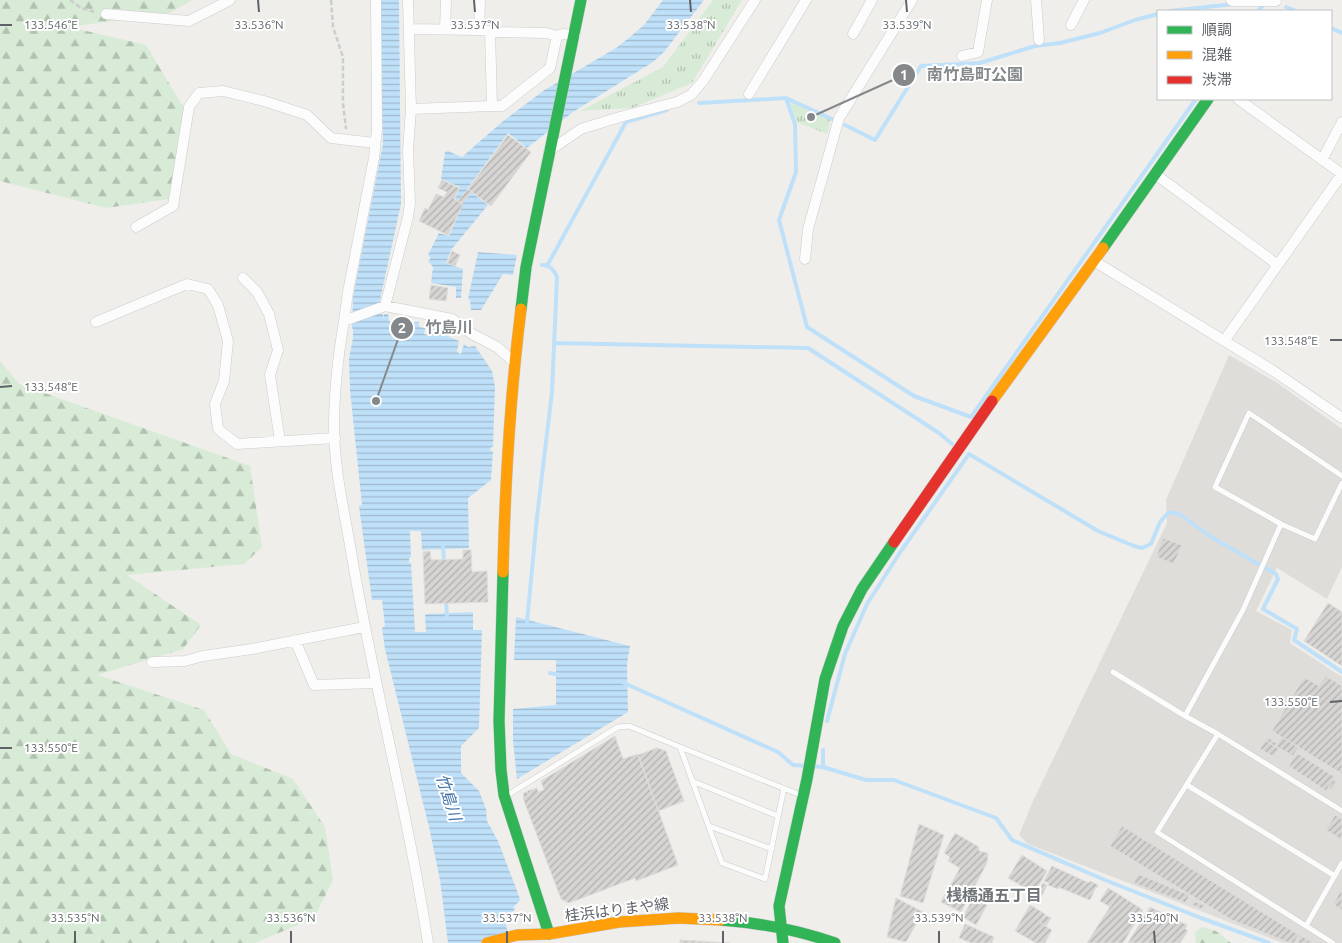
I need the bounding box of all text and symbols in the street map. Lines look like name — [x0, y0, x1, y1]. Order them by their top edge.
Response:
legend — [1157, 10, 1332, 100]
text: 133.546°E — [24, 18, 78, 31]
text: 33.536°N — [234, 18, 284, 31]
text: 33.537°N — [450, 18, 500, 31]
text: 33.538°N — [666, 18, 716, 31]
text: 33.539°N — [882, 18, 932, 31]
text: 順調 — [1202, 21, 1232, 38]
text: 混雑 — [1202, 46, 1232, 63]
callout: 南竹島町公園 — [892, 59, 1033, 90]
text: 南竹島町公園 — [927, 65, 1023, 83]
text: 1 — [900, 66, 908, 83]
text: 渋滞 — [1202, 71, 1232, 88]
callout: 竹島川 — [390, 312, 483, 343]
text: 竹島川 — [425, 318, 473, 336]
text: 2 — [398, 319, 406, 336]
text: 133.548°E — [1264, 334, 1318, 347]
text: 133.548°E — [24, 380, 78, 393]
text: 133.550°E — [1264, 695, 1318, 708]
text: 133.550°E — [24, 741, 78, 754]
water label: 竹島川 — [433, 771, 466, 825]
district label: 桟橋通五丁目 — [946, 886, 1042, 904]
street label: 桂浜はりまや線 — [564, 895, 670, 924]
text: 33.535°N — [50, 911, 100, 924]
text: 33.536°N — [266, 911, 316, 924]
text: 33.537°N — [482, 911, 532, 924]
text: 33.538°N — [698, 911, 748, 924]
text: 33.539°N — [914, 911, 964, 924]
text: 33.540°N — [1129, 911, 1179, 924]

